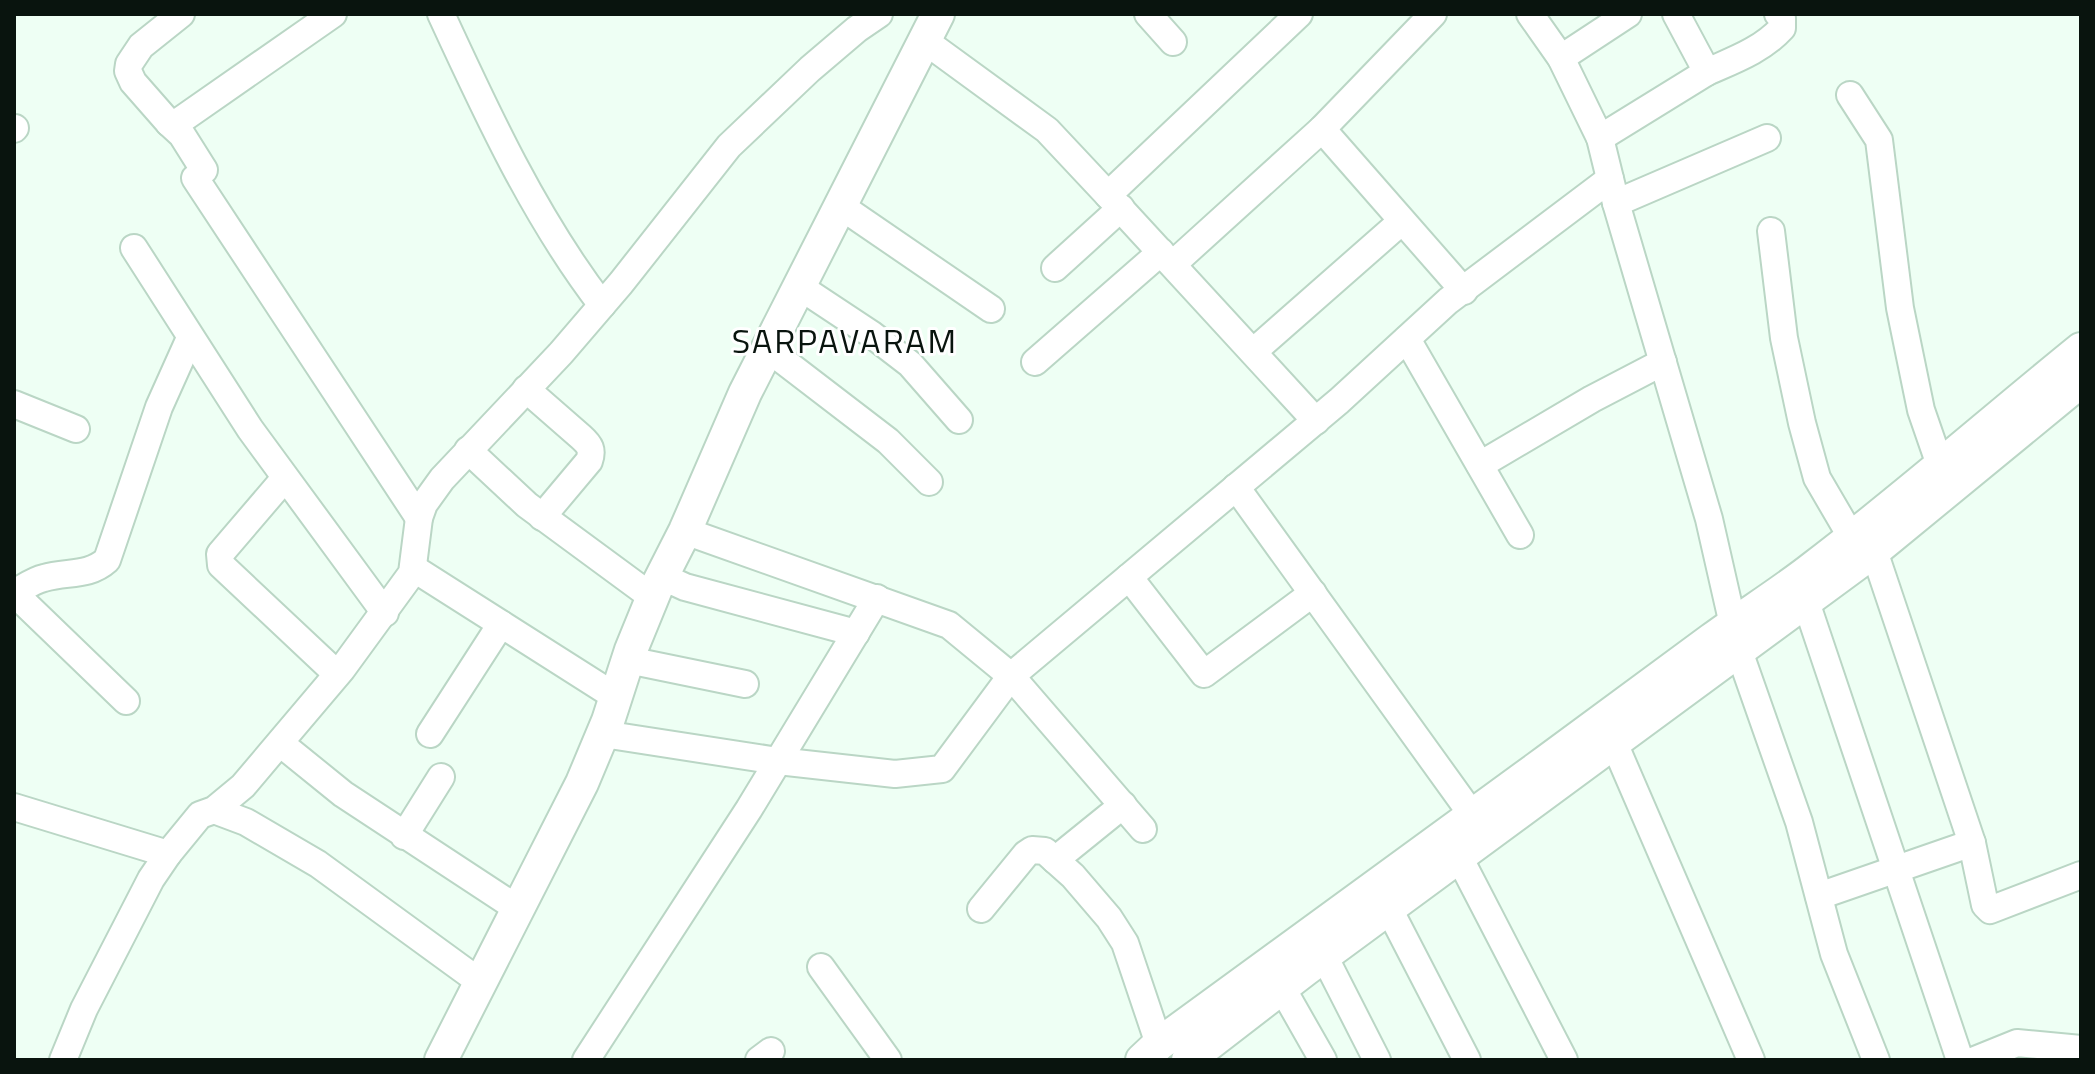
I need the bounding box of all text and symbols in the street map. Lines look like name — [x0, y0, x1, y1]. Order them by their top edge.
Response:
district label: SARPAVARAM — [732, 314, 958, 366]

